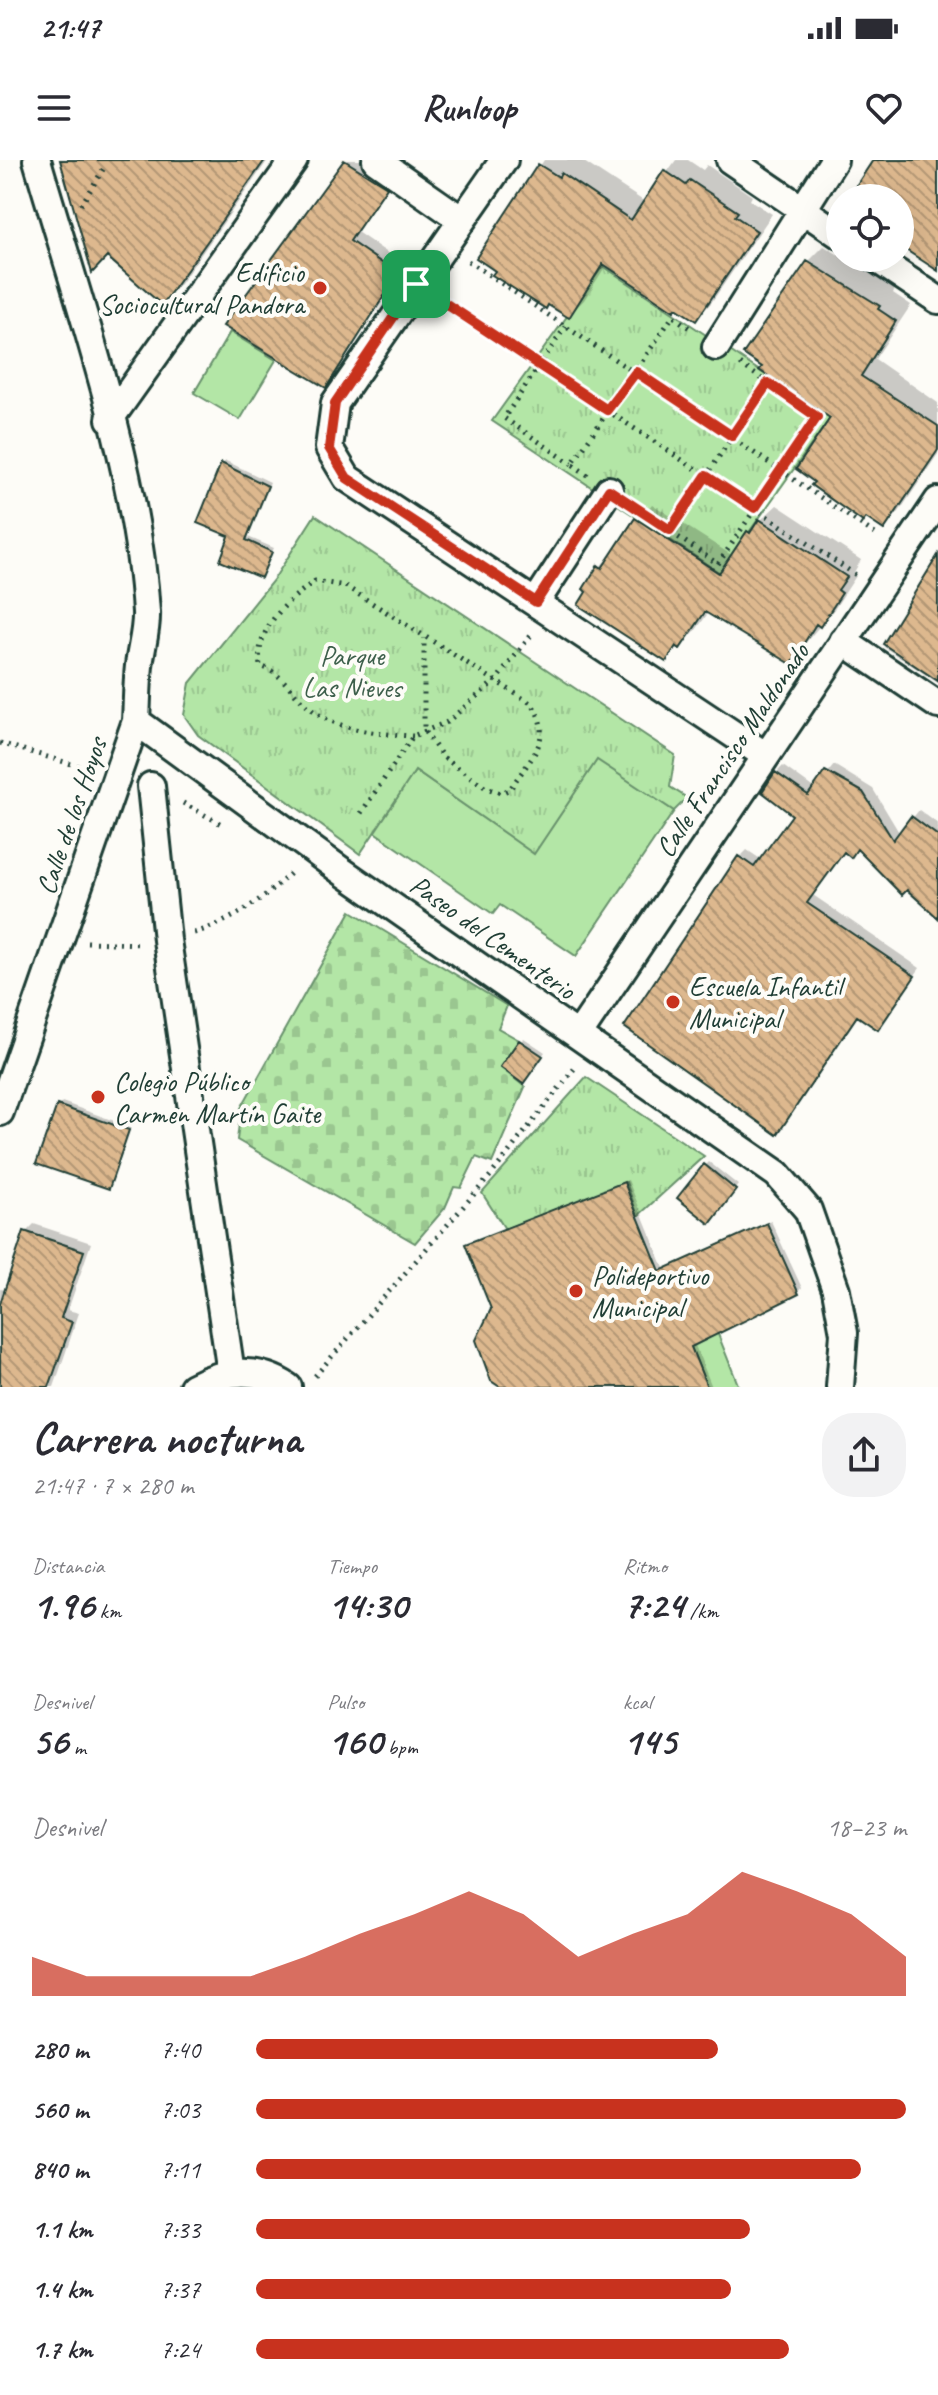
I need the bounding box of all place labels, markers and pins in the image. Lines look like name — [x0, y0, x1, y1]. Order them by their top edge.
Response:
pin — [382, 250, 450, 318]
place label: Edificio Sociocultural Pandora — [99, 255, 307, 322]
marker: Edificio Sociocultural Pandora — [311, 279, 329, 297]
place label: Escuela Infantil Municipal — [689, 969, 847, 1036]
marker: Escuela Infantil Municipal — [664, 993, 682, 1011]
place label: Colegio Público Carmen Martín Gaite — [114, 1064, 322, 1131]
marker: Colegio Público Carmen Martín Gaite — [89, 1088, 107, 1106]
place label: Polideportivo Municipal — [592, 1258, 710, 1325]
marker: Polideportivo Municipal — [567, 1282, 585, 1300]

